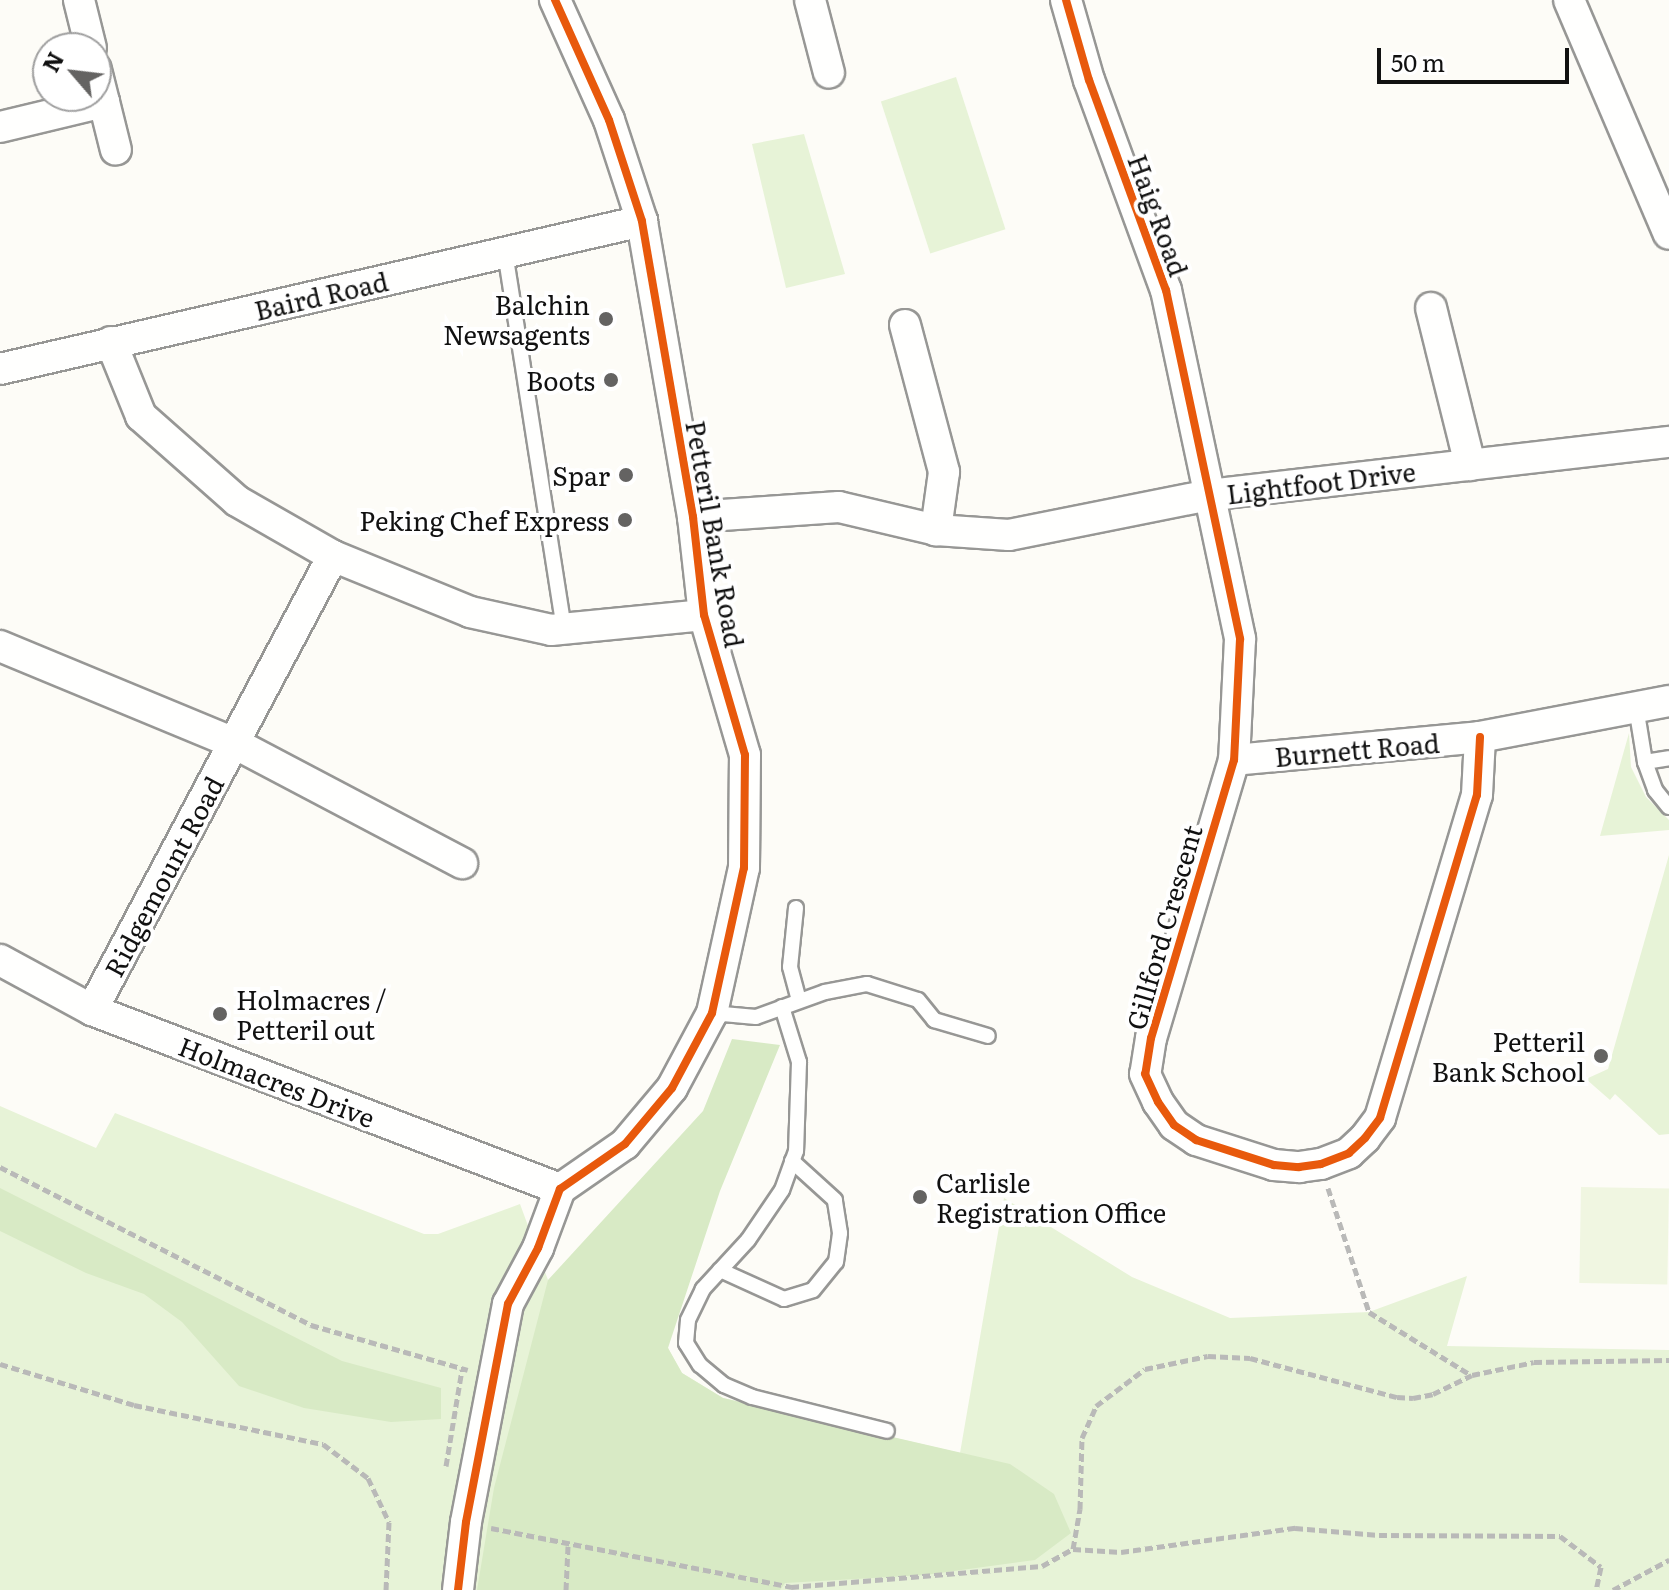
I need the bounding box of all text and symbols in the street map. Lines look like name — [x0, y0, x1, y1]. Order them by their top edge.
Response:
north arrow — [32, 32, 112, 112]
scale bar — [1381, 32, 1573, 82]
text: 50 m — [1391, 44, 1445, 79]
text: N — [33, 46, 71, 77]
street label: Haig Road — [1123, 150, 1195, 280]
street label: Baird Road — [251, 264, 391, 326]
place label: Balchin Newsagents — [443, 288, 590, 350]
marker: Balchin Newsagents — [597, 310, 615, 328]
place label: Boots — [526, 364, 595, 396]
marker: Boots — [602, 371, 620, 389]
street label: Petteril Bank Road — [681, 418, 751, 650]
street label: Lightfoot Drive — [1225, 455, 1417, 509]
place label: Spar — [552, 459, 610, 491]
marker: Spar — [617, 466, 635, 484]
place label: Peking Chef Express — [359, 504, 609, 536]
marker: Peking Chef Express — [616, 511, 634, 529]
street label: Burnett Road — [1273, 726, 1441, 772]
street label: Ridgemount Road — [97, 770, 229, 982]
street label: Gillford Crescent — [1119, 821, 1207, 1033]
place label: Holmacres / Petteril out — [236, 983, 386, 1044]
marker: Holmacres / Petteril out — [211, 1005, 229, 1023]
place label: Petteril Bank School — [1432, 1025, 1585, 1086]
street label: Holmacres Drive — [175, 1029, 379, 1133]
marker: Petteril Bank School — [1592, 1047, 1610, 1065]
place label: Carlisle Registration Office — [936, 1166, 1166, 1228]
marker: Carlisle Registration Office — [911, 1188, 929, 1206]

